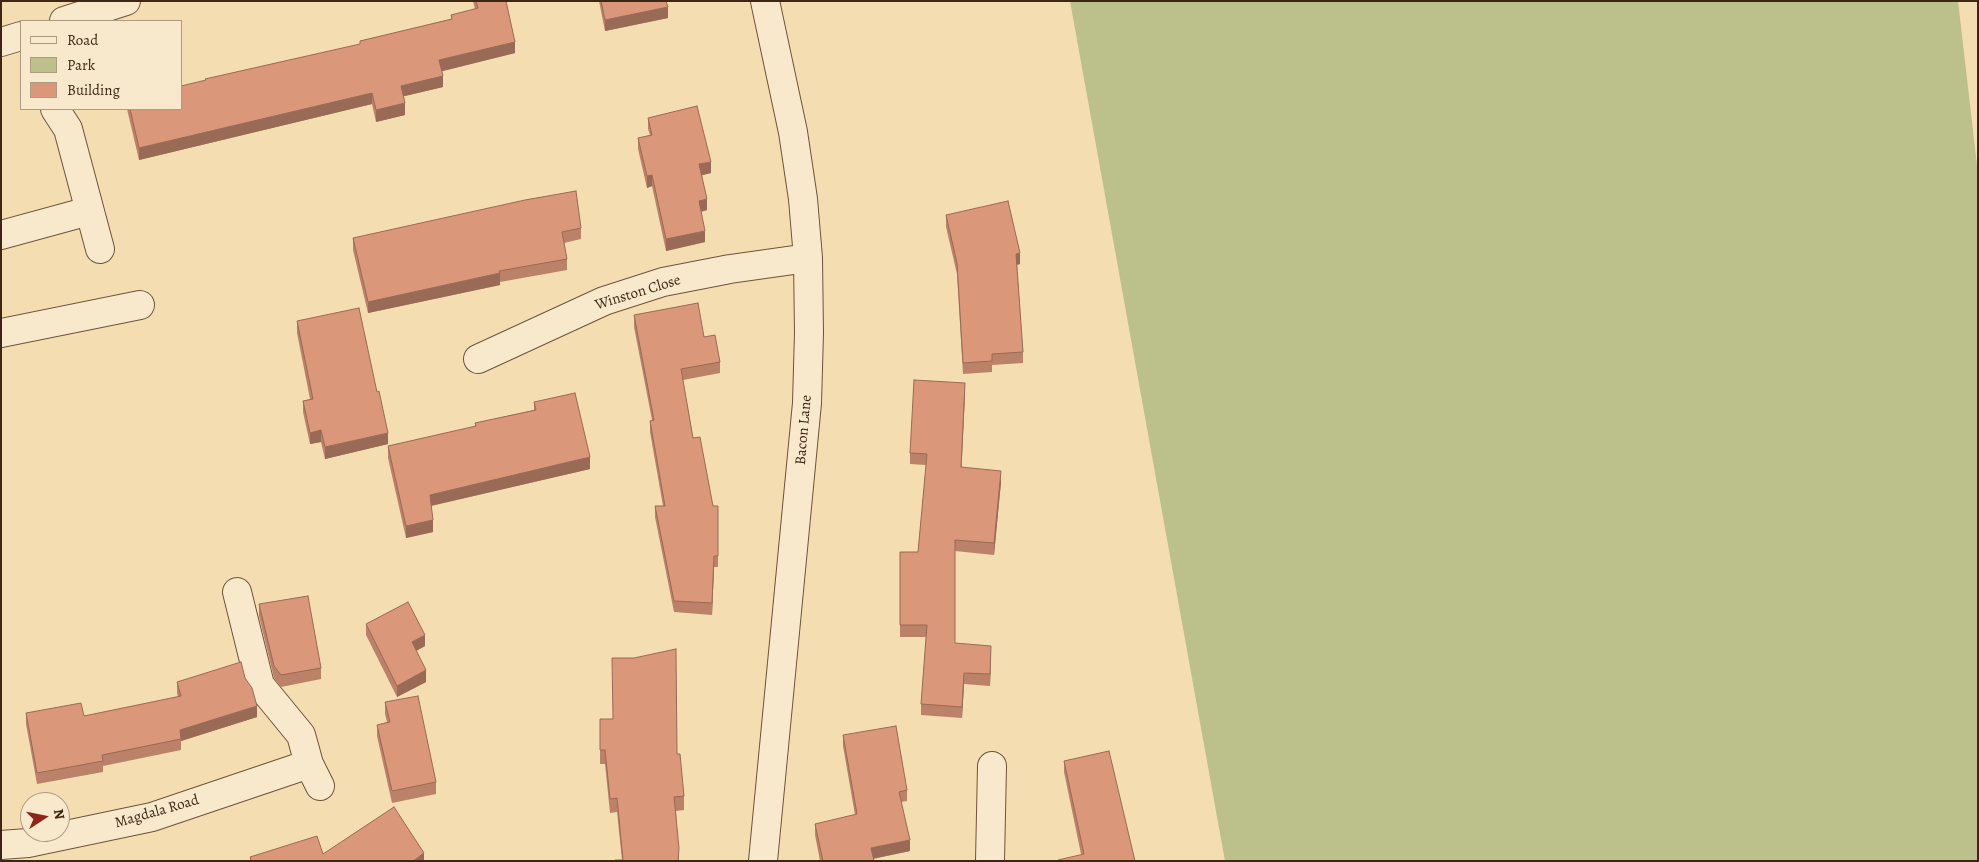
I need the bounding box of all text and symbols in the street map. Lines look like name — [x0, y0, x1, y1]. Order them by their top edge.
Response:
legend — [20, 20, 182, 110]
text: Road — [67, 30, 98, 50]
text: Park — [67, 55, 95, 75]
text: Building — [67, 80, 120, 100]
street label: Winston Close — [593, 271, 683, 315]
street label: Bacon Lane — [792, 394, 816, 466]
street label: Magdala Road — [113, 791, 201, 833]
north arrow — [20, 792, 70, 842]
text: N — [49, 807, 70, 821]

